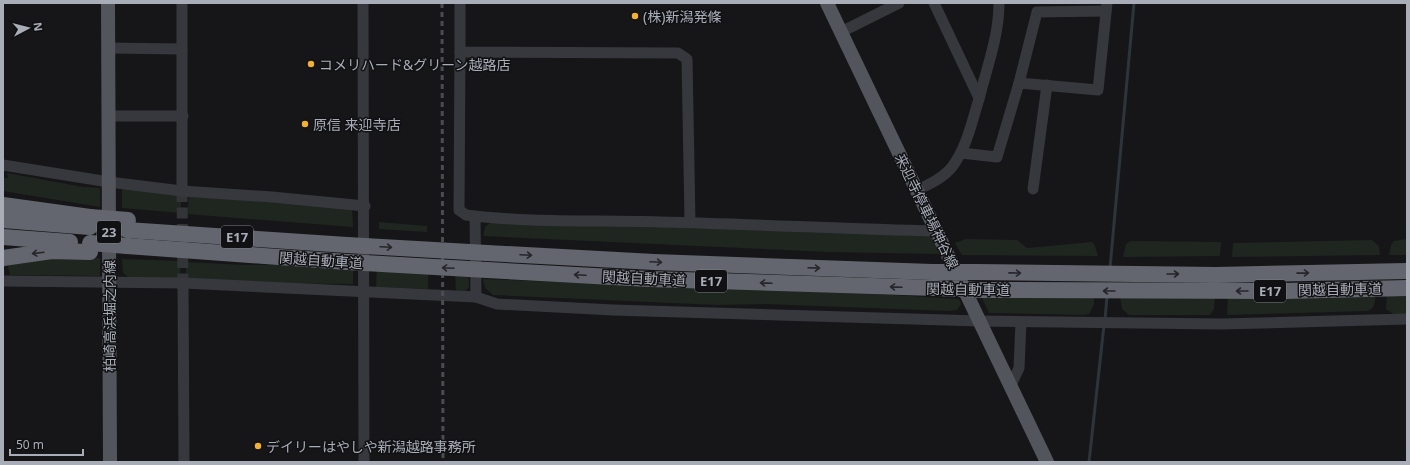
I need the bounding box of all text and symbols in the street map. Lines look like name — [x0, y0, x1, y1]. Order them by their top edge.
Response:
place label: (株)新潟発條 — [643, 7, 721, 26]
north arrow — [8, 8, 48, 48]
marker: (株)新潟発條 — [630, 11, 640, 21]
text: N — [30, 21, 46, 32]
place label: コメリハード&グリーン越路店 — [319, 55, 511, 74]
marker: コメリハード&グリーン越路店 — [306, 59, 316, 69]
place label: 原信 来迎寺店 — [313, 115, 401, 134]
marker: 原信 来迎寺店 — [300, 119, 310, 129]
street label: 来迎寺停車場神谷線 — [891, 150, 963, 272]
road number: 23 — [97, 221, 121, 243]
road number: E17 — [221, 226, 253, 248]
one-way arrow — [379, 243, 392, 250]
street label: 関越自動車道 — [278, 248, 364, 272]
one-way arrow — [32, 249, 45, 257]
one-way arrow — [519, 251, 532, 258]
one-way arrow — [649, 258, 662, 266]
street label: 柏崎高浜堀之内線 — [100, 260, 119, 372]
one-way arrow — [442, 264, 455, 271]
one-way arrow — [807, 264, 820, 272]
street label: 関越自動車道 — [602, 266, 686, 290]
one-way arrow — [1008, 269, 1021, 277]
one-way arrow — [1296, 269, 1309, 277]
road number: E17 — [695, 270, 727, 292]
one-way arrow — [1166, 270, 1179, 278]
one-way arrow — [574, 271, 587, 279]
one-way arrow — [760, 279, 773, 286]
street label: 関越自動車道 — [926, 279, 1010, 299]
street label: 関越自動車道 — [1298, 279, 1382, 299]
road number: E17 — [1254, 280, 1286, 302]
one-way arrow — [890, 283, 903, 291]
one-way arrow — [1103, 287, 1116, 295]
one-way arrow — [1236, 287, 1249, 295]
scale bar — [10, 431, 83, 457]
text: 50 m — [16, 436, 44, 453]
place label: デイリーはやしや新潟越路事務所 — [266, 437, 476, 456]
marker: デイリーはやしや新潟越路事務所 — [253, 441, 263, 451]

